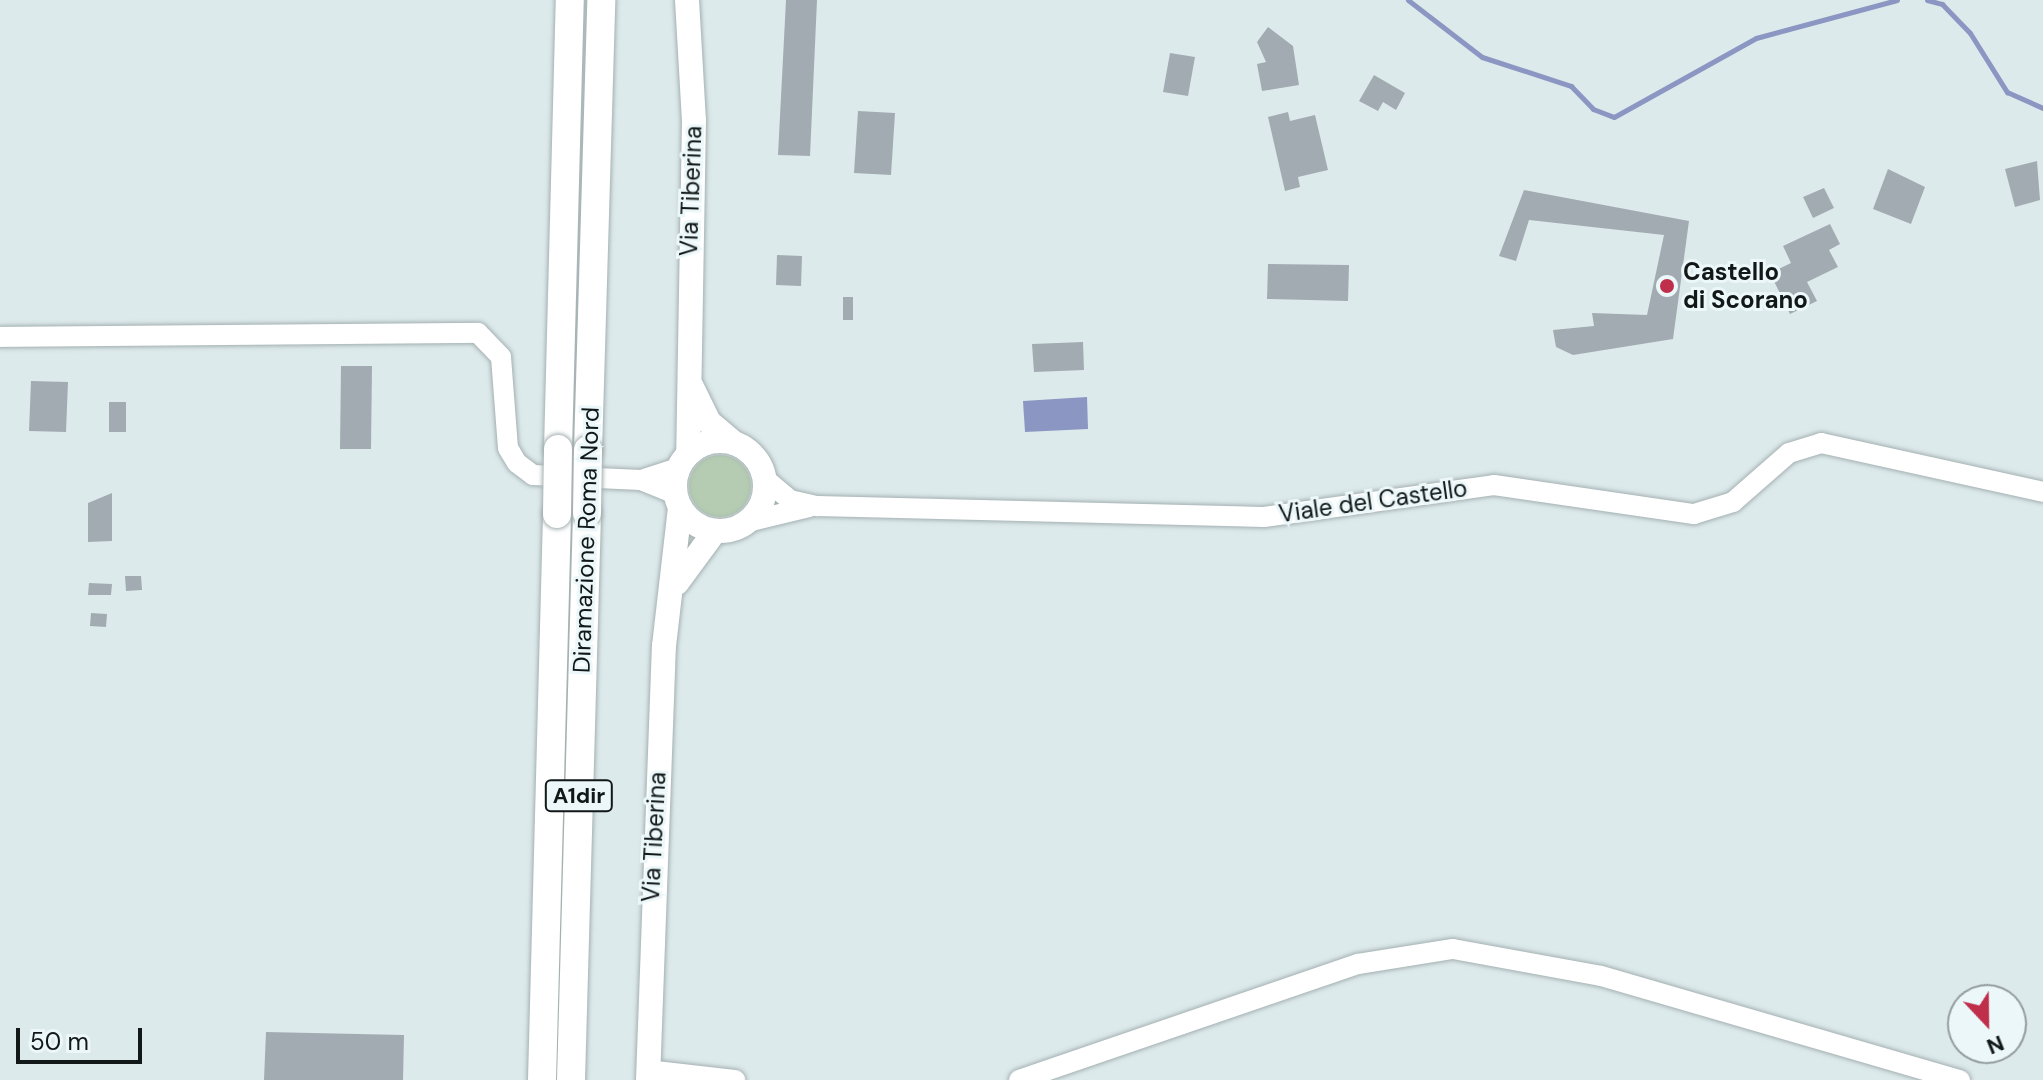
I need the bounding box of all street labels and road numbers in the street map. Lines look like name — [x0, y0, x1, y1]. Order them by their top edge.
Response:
street label: Via Tiberina — [674, 125, 708, 257]
street label: Diramazione Roma Nord — [567, 406, 605, 674]
street label: Viale del Castello — [1277, 474, 1469, 528]
street label: Via Tiberina — [636, 771, 672, 903]
road number: A1dir — [543, 778, 615, 814]

